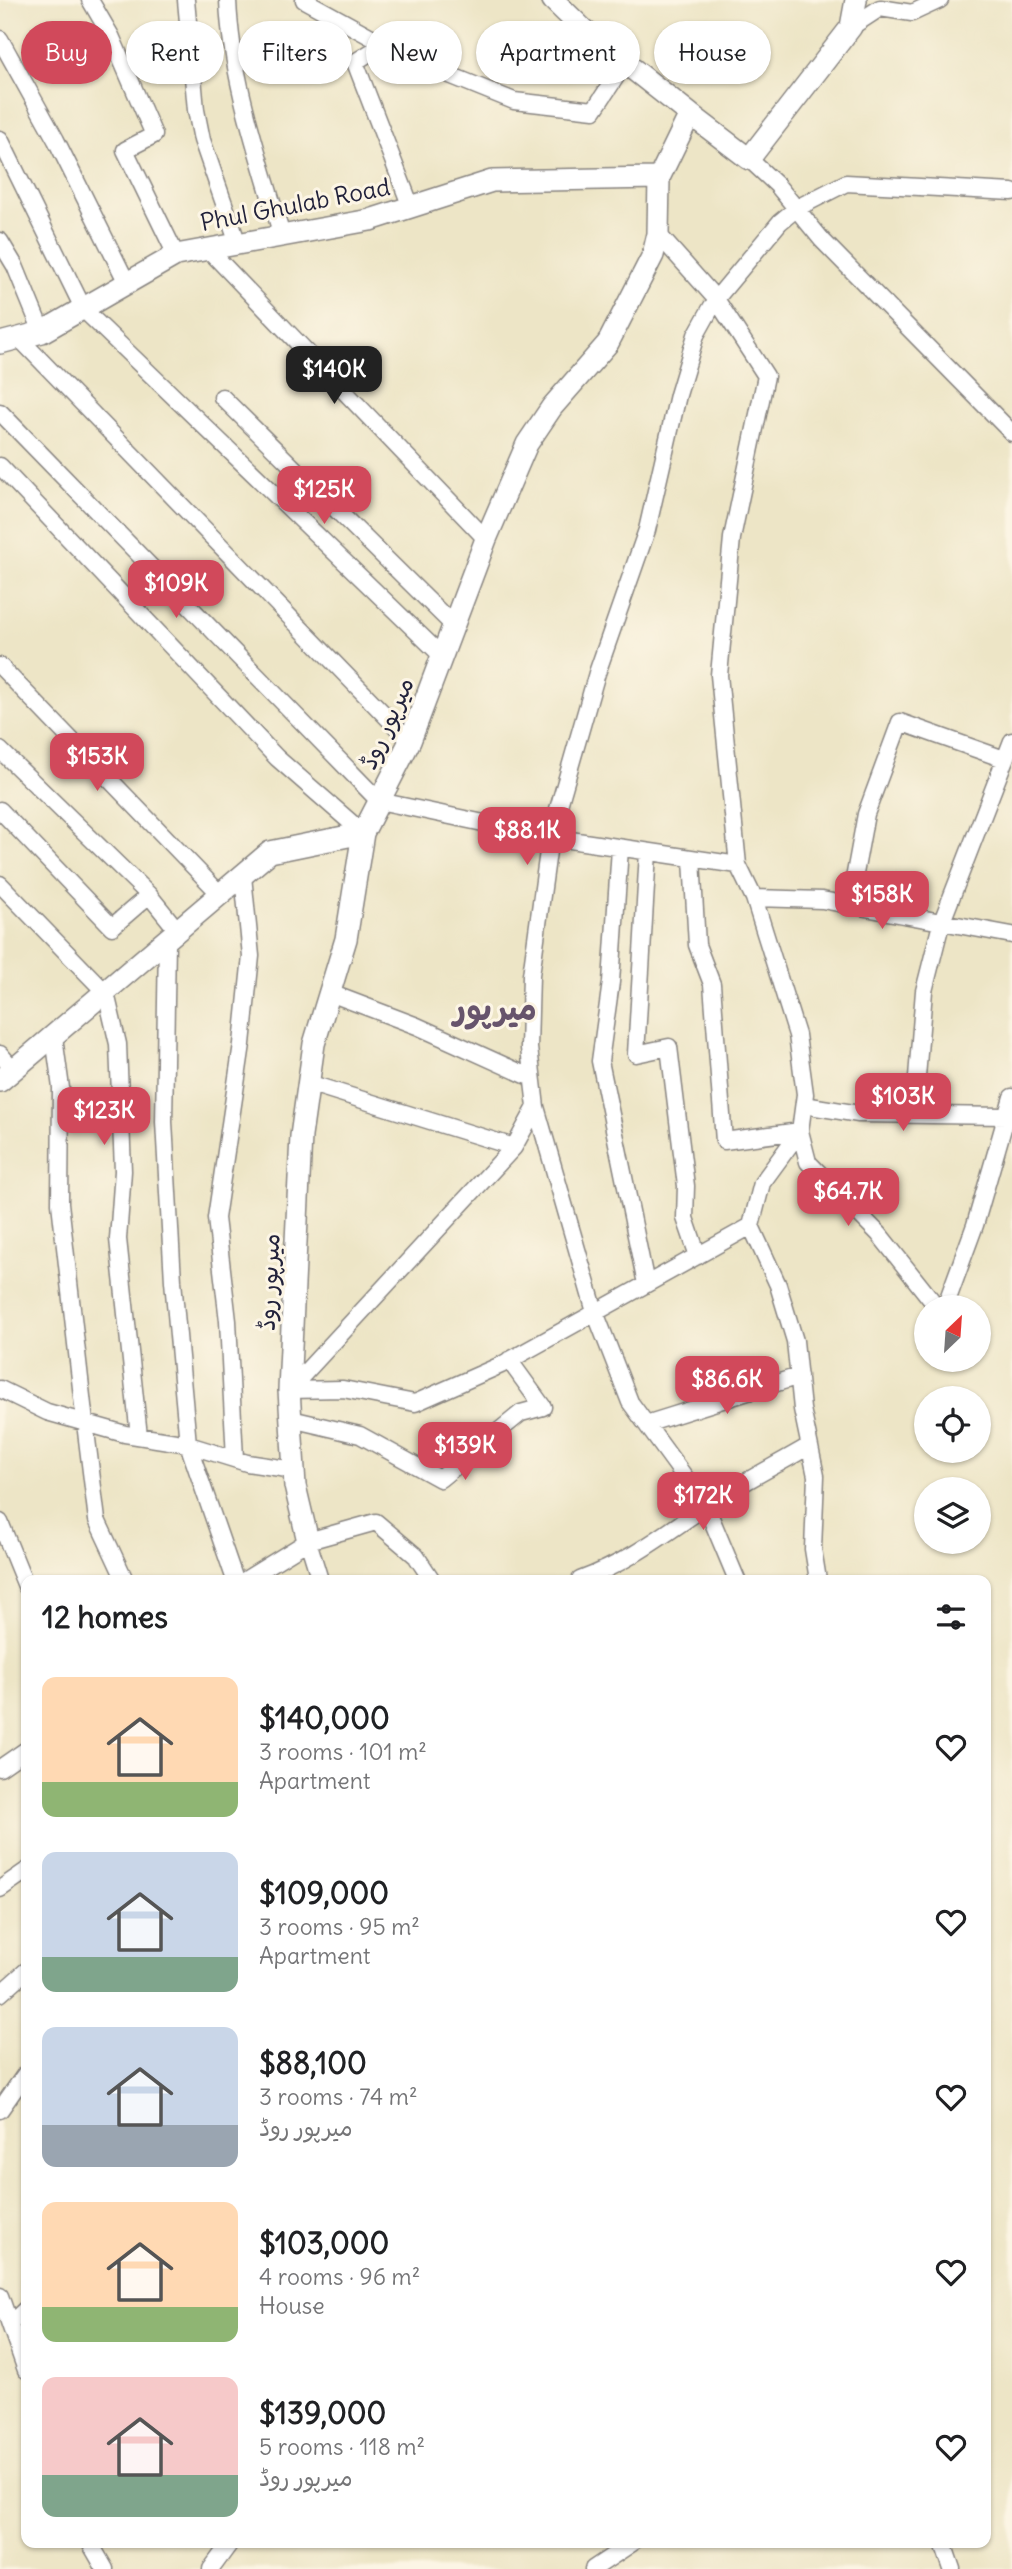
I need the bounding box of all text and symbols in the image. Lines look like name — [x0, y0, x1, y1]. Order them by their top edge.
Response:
chip: Buy — [21, 21, 112, 84]
chip: Rent — [126, 21, 224, 84]
chip: Filters — [238, 21, 352, 84]
chip: New — [366, 21, 462, 84]
chip: Apartment — [476, 21, 640, 84]
chip: House — [654, 21, 771, 84]
street label: Phul Ghulab Road — [198, 171, 392, 237]
pin: $140K — [285, 346, 383, 406]
text: $140K — [302, 354, 366, 383]
pin: $125K — [275, 466, 373, 526]
text: $125K — [293, 474, 355, 503]
pin: $109K — [127, 560, 225, 620]
text: $109K — [144, 568, 208, 597]
street label: میرپور روڈ — [352, 672, 420, 774]
pin: $153K — [48, 734, 146, 793]
text: $153K — [66, 741, 128, 770]
pin: $88.1K — [470, 808, 584, 867]
text: $88.1K — [494, 815, 560, 844]
pin: $158K — [833, 872, 931, 931]
text: $158K — [851, 879, 913, 908]
district label: میرپور — [450, 988, 537, 1030]
pin: $103K — [854, 1074, 952, 1133]
text: $103K — [871, 1081, 935, 1110]
pin: $123K — [55, 1088, 153, 1147]
text: $123K — [73, 1095, 135, 1124]
pin: $64.7K — [791, 1168, 905, 1228]
text: $64.7K — [813, 1176, 883, 1205]
street label: میرپور روڈ — [250, 1232, 287, 1332]
north arrow — [914, 1295, 990, 1372]
map controls — [914, 1295, 991, 1554]
pin: $86.6K — [670, 1356, 784, 1416]
text: $86.6K — [691, 1364, 763, 1393]
button: locate — [914, 1386, 991, 1463]
pin: $139K — [416, 1422, 514, 1482]
text: $139K — [434, 1430, 496, 1459]
pin: $172K — [654, 1472, 752, 1532]
button: layers — [914, 1477, 991, 1554]
text: $172K — [673, 1480, 733, 1509]
text: 12 homes — [42, 1598, 168, 1636]
icon: filters — [932, 1598, 970, 1636]
text: $140,000 — [259, 1699, 390, 1737]
icon: home — [98, 1705, 182, 1789]
icon: heart — [932, 1728, 970, 1766]
text: 3 rooms · 101 m² — [259, 1737, 427, 1766]
text: Apartment — [259, 1766, 371, 1795]
text: $109,000 — [259, 1874, 389, 1912]
icon: home — [98, 1880, 182, 1964]
icon: heart — [932, 1903, 970, 1941]
text: 3 rooms · 95 m² — [259, 1912, 420, 1941]
text: Apartment — [259, 1941, 371, 1970]
text: $88,100 — [259, 2044, 367, 2082]
icon: home — [98, 2055, 182, 2139]
icon: heart — [932, 2078, 970, 2116]
text: 3 rooms · 74 m² — [259, 2082, 418, 2111]
text: میرپور روڈ — [259, 2113, 353, 2142]
text: $103,000 — [259, 2224, 389, 2262]
icon: home — [98, 2230, 182, 2314]
icon: heart — [932, 2253, 970, 2291]
text: 4 rooms · 96 m² — [259, 2262, 420, 2291]
text: House — [259, 2291, 325, 2320]
text: $139,000 — [259, 2394, 386, 2432]
icon: home — [98, 2405, 182, 2489]
icon: heart — [932, 2428, 970, 2466]
text: 5 rooms · 118 m² — [259, 2432, 425, 2461]
text: میرپور روڈ — [259, 2463, 353, 2492]

